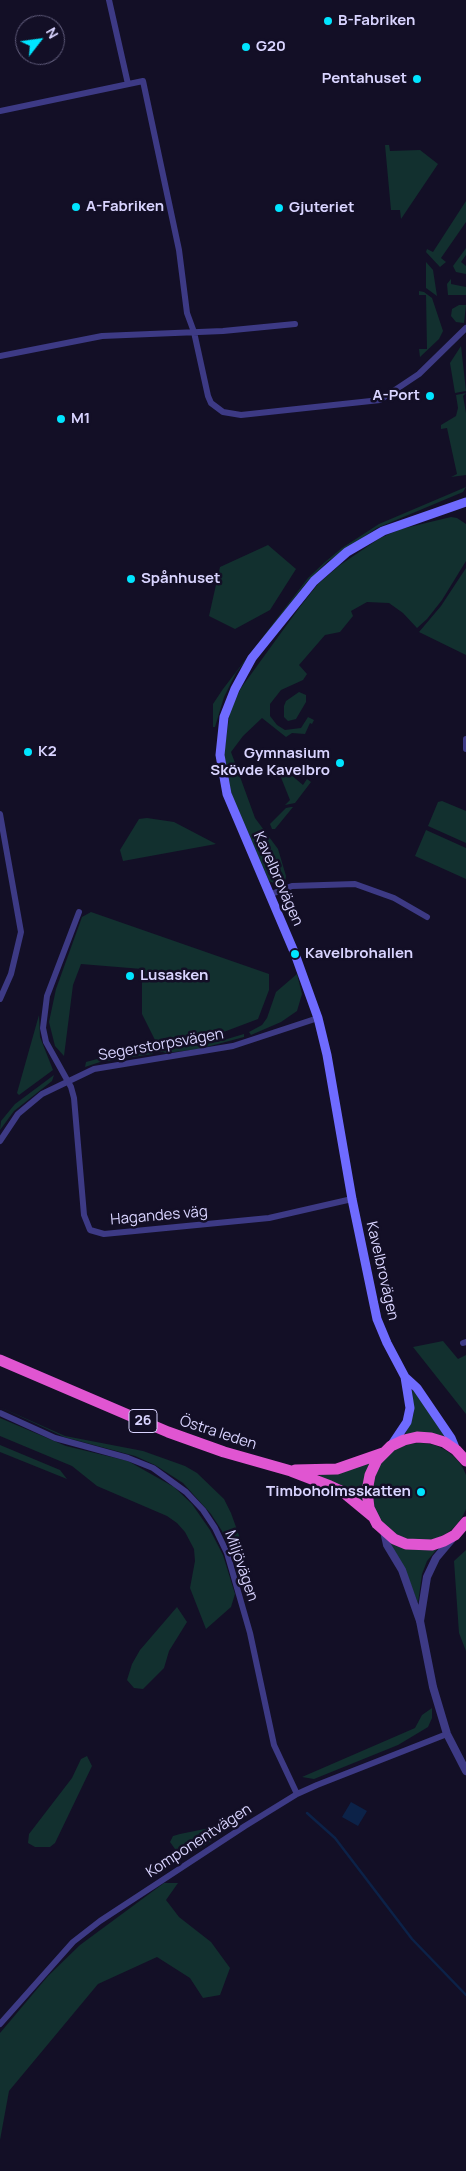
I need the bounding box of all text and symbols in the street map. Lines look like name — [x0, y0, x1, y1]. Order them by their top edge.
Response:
place label: B-Fabriken — [338, 12, 415, 30]
north arrow — [15, 15, 65, 65]
marker: B-Fabriken — [322, 15, 334, 27]
text: N — [42, 24, 63, 42]
place label: G20 — [256, 38, 286, 56]
marker: G20 — [240, 41, 252, 53]
place label: Pentahuset — [322, 70, 407, 88]
marker: Pentahuset — [411, 73, 423, 85]
place label: A-Fabriken — [86, 198, 164, 216]
place label: Gjuteriet — [289, 199, 355, 217]
marker: A-Fabriken — [70, 201, 82, 213]
marker: Gjuteriet — [273, 202, 285, 214]
place label: A-Port — [372, 387, 420, 405]
marker: A-Port — [424, 390, 436, 402]
place label: M1 — [71, 410, 90, 428]
marker: M1 — [55, 413, 67, 425]
place label: Spånhuset — [141, 570, 221, 588]
marker: Spånhuset — [125, 573, 137, 585]
place label: K2 — [38, 743, 57, 761]
place label: Gymnasium Skövde Kavelbro — [210, 745, 330, 780]
marker: K2 — [22, 746, 34, 758]
marker: Gymnasium Skövde Kavelbro — [334, 757, 346, 769]
street label: Kavelbrovägen — [249, 829, 307, 929]
place label: Kavelbrohallen — [305, 945, 413, 963]
marker: Kavelbrohallen — [289, 948, 301, 960]
place label: Lusasken — [140, 967, 208, 985]
marker: Lusasken — [124, 970, 136, 982]
street label: Segerstorpsvägen — [97, 1025, 225, 1065]
street label: Hagandes väg — [110, 1203, 208, 1229]
street label: Kavelbrovägen — [362, 1220, 402, 1322]
road number: 26 — [129, 1410, 157, 1432]
street label: Östra leden — [177, 1412, 259, 1454]
place label: Timboholmsskatten — [266, 1483, 411, 1501]
marker: Timboholmsskatten — [415, 1486, 427, 1498]
street label: Miljövägen — [220, 1528, 262, 1604]
street label: Komponentvägen — [143, 1800, 255, 1882]

